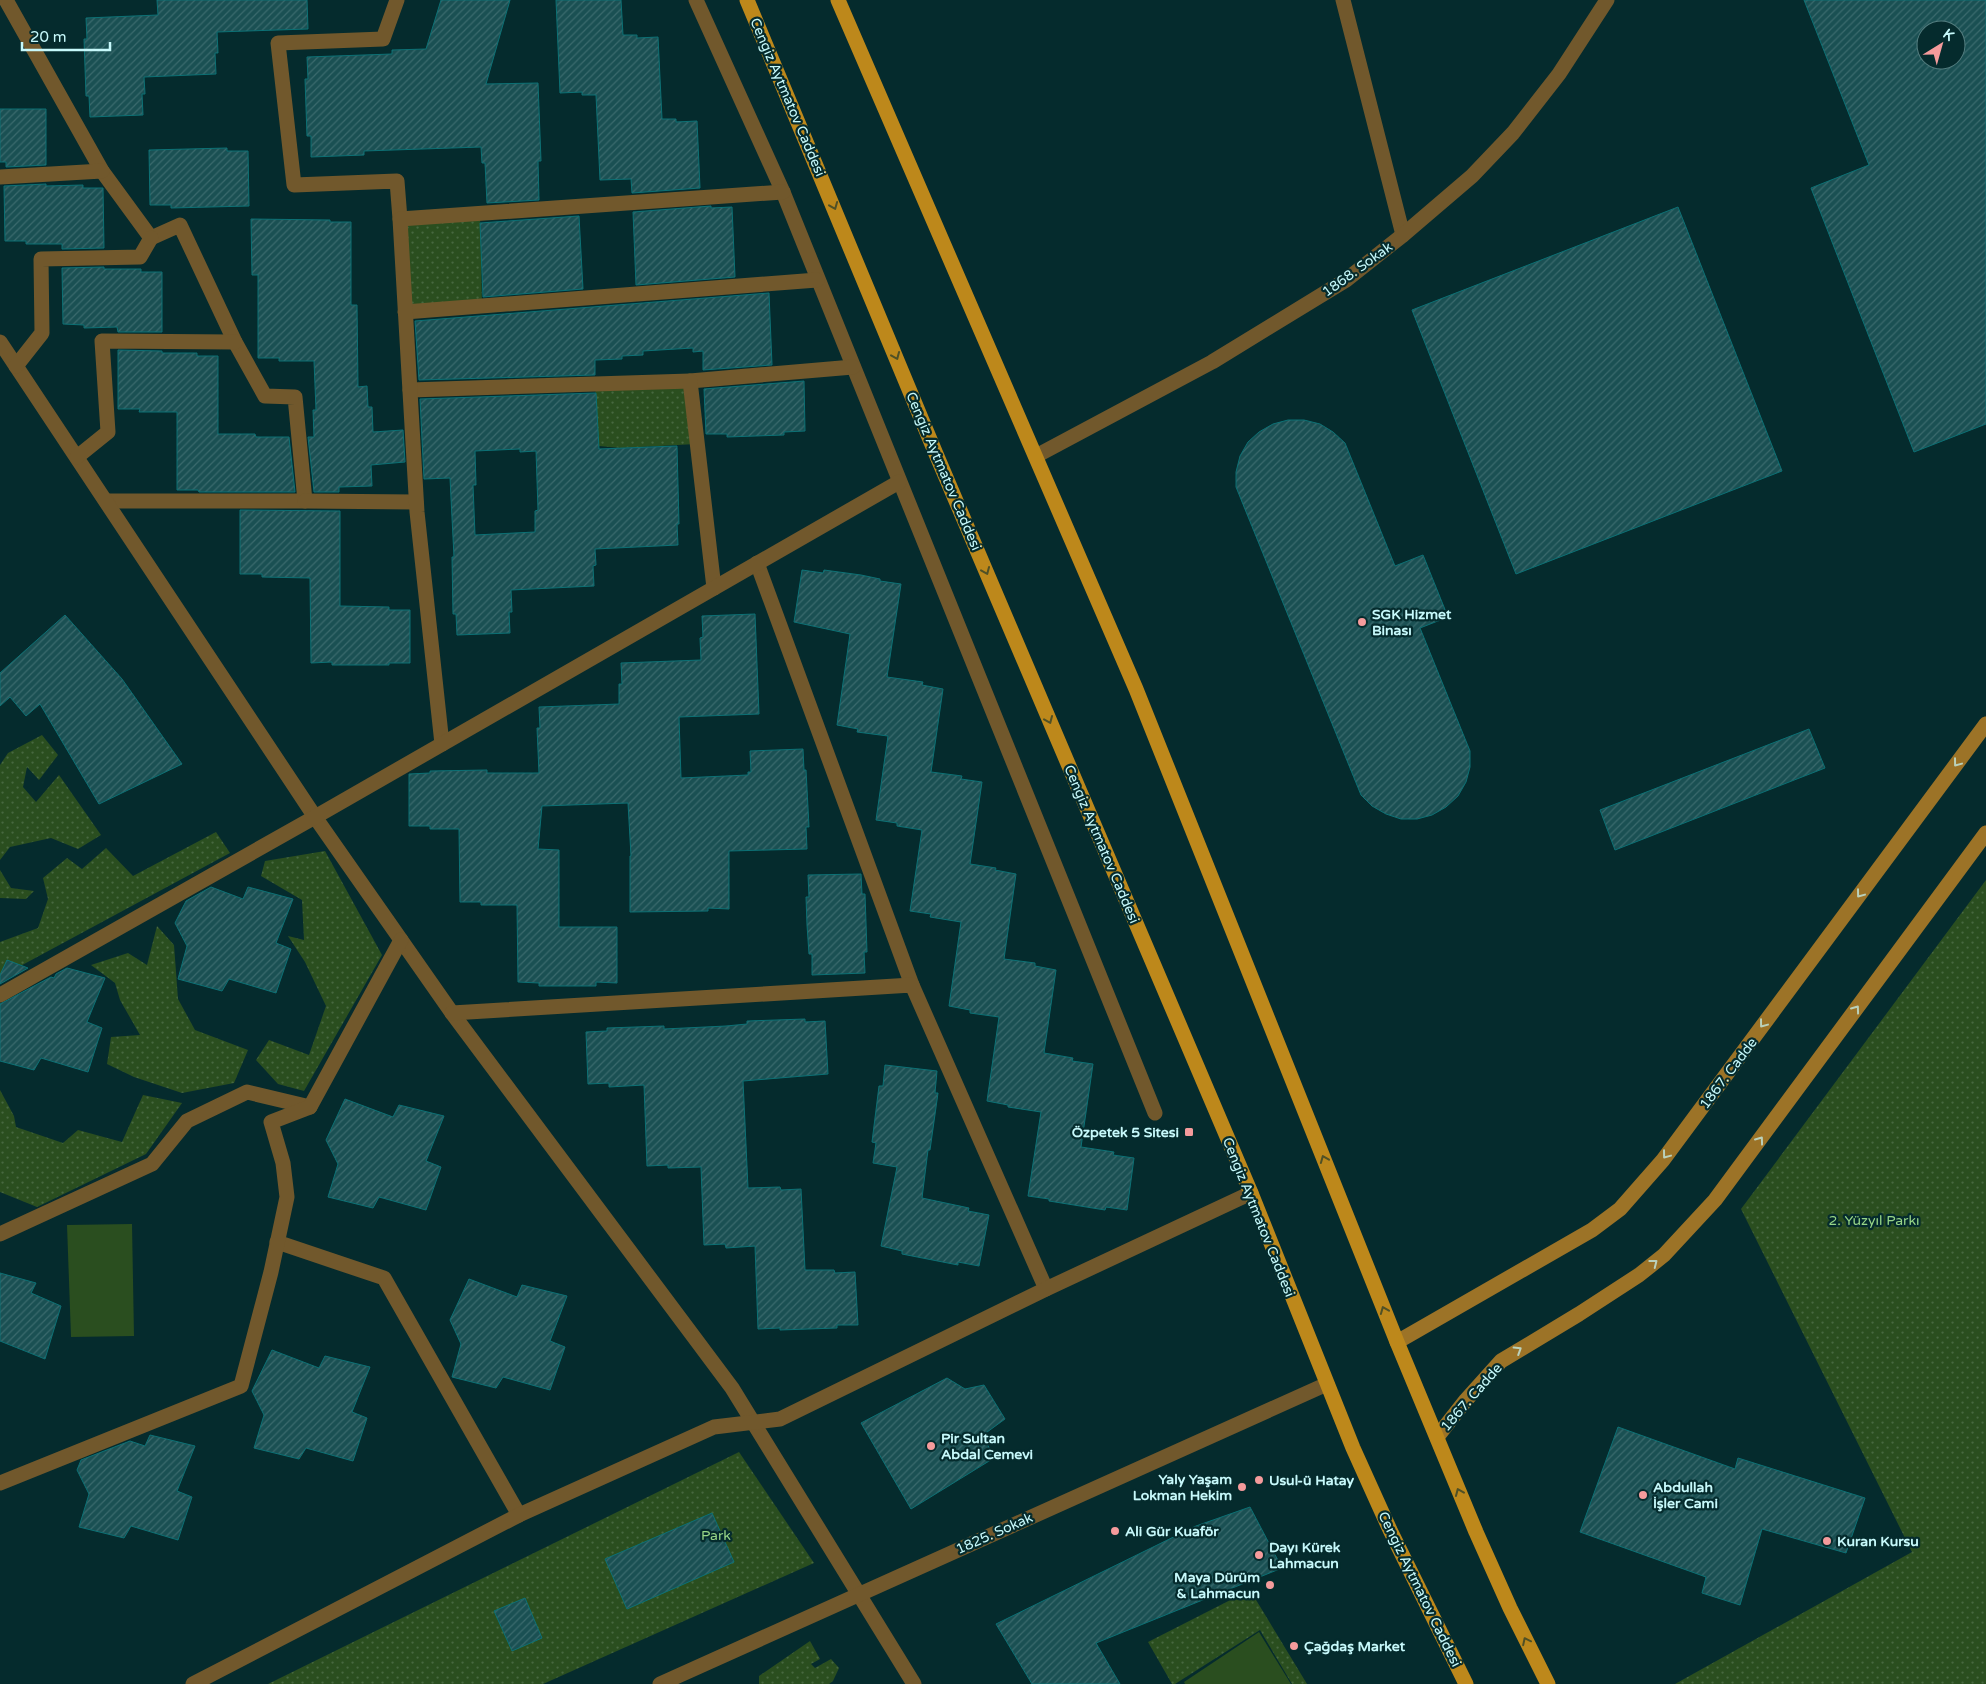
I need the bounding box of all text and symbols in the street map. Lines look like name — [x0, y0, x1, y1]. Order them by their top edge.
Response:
street label: Cengiz Aytmatov Caddesi — [746, 15, 829, 179]
scale bar — [22, 20, 110, 52]
north arrow — [1916, 20, 1966, 70]
text: K — [1940, 25, 1958, 45]
text: 20 m — [30, 28, 67, 46]
one-way arrow — [828, 201, 838, 210]
street label: 1868. Sokak — [1319, 238, 1396, 301]
one-way arrow — [890, 352, 900, 360]
street label: Cengiz Aytmatov Caddesi — [902, 389, 985, 553]
one-way arrow — [980, 566, 990, 575]
place label: SGK Hizmet Binası — [1372, 606, 1452, 639]
marker: SGK Hizmet Binası — [1356, 616, 1368, 628]
one-way arrow — [1044, 716, 1054, 724]
one-way arrow — [1954, 757, 1963, 767]
street label: Cengiz Aytmatov Caddesi — [1060, 762, 1143, 926]
one-way arrow — [1857, 888, 1866, 898]
one-way arrow — [1850, 1005, 1859, 1015]
one-way arrow — [1761, 1018, 1769, 1027]
street label: 1867. Cadde — [1696, 1034, 1761, 1112]
place label: Özpetek 5 Sitesi — [1072, 1124, 1179, 1141]
marker: Özpetek 5 Sitesi — [1183, 1126, 1195, 1138]
street label: Cengiz Aytmatov Caddesi — [1219, 1135, 1298, 1299]
one-way arrow — [1754, 1137, 1762, 1146]
one-way arrow — [1664, 1149, 1672, 1158]
one-way arrow — [1319, 1155, 1330, 1164]
park label: 2. Yüzyıl Parkı — [1828, 1212, 1920, 1229]
one-way arrow — [1649, 1260, 1658, 1269]
one-way arrow — [1380, 1306, 1390, 1315]
one-way arrow — [1512, 1347, 1521, 1357]
street label: 1867. Cadde — [1437, 1360, 1506, 1435]
place label: Pir Sultan Abdal Cemevi — [941, 1430, 1033, 1463]
marker: Pir Sultan Abdal Cemevi — [925, 1440, 937, 1452]
place label: Yaly Yaşam Lokman Hekim — [1133, 1471, 1232, 1504]
place label: Usul-ü Hatay — [1269, 1472, 1355, 1489]
marker: Usul-ü Hatay — [1253, 1474, 1265, 1486]
place label: Abdullah İşler Cami — [1653, 1479, 1718, 1512]
marker: Yaly Yaşam Lokman Hekim — [1236, 1481, 1248, 1493]
one-way arrow — [1455, 1489, 1465, 1497]
marker: Abdullah İşler Cami — [1637, 1489, 1649, 1501]
street label: 1825. Sokak — [953, 1509, 1036, 1558]
street label: Cengiz Aytmatov Caddesi — [1375, 1509, 1465, 1670]
place label: Ali Gür Kuaför — [1125, 1523, 1219, 1540]
marker: Ali Gür Kuaför — [1109, 1525, 1121, 1537]
park label: Park — [701, 1527, 731, 1544]
place label: Kuran Kursu — [1837, 1533, 1919, 1550]
marker: Kuran Kursu — [1821, 1535, 1833, 1547]
place label: Dayı Kürek Lahmacun — [1269, 1539, 1341, 1572]
marker: Dayı Kürek Lahmacun — [1253, 1549, 1265, 1561]
place label: Maya Dürüm & Lahmacun — [1174, 1569, 1260, 1602]
marker: Maya Dürüm & Lahmacun — [1264, 1579, 1276, 1591]
one-way arrow — [1522, 1637, 1532, 1646]
place label: Çağdaş Market — [1304, 1638, 1406, 1655]
marker: Çağdaş Market — [1288, 1640, 1300, 1652]

